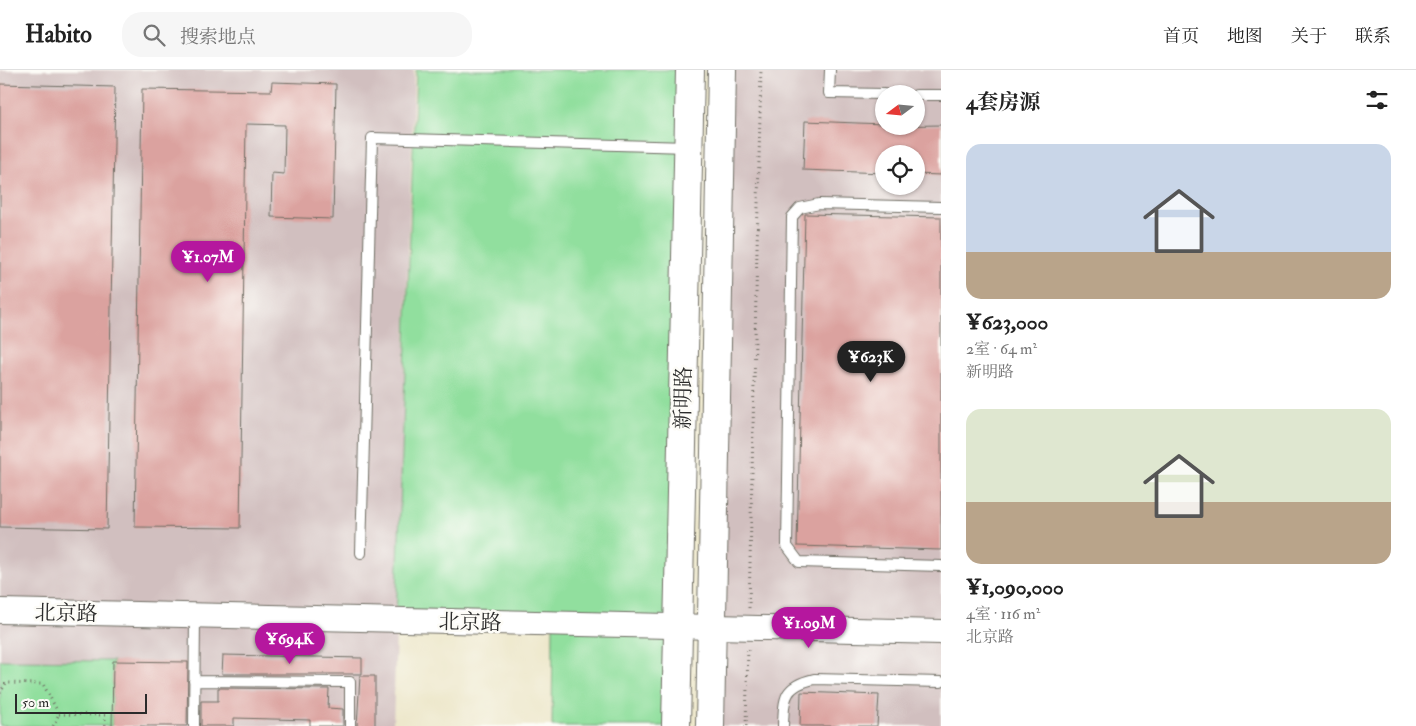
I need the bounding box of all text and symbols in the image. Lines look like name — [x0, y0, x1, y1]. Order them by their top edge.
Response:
search box — [122, 12, 472, 57]
text: Habito — [25, 19, 92, 50]
icon: search — [140, 21, 168, 49]
text: 搜索地点 — [180, 25, 256, 49]
text: 首页 — [1163, 25, 1199, 48]
text: 地图 — [1227, 25, 1263, 48]
text: 关于 — [1291, 25, 1327, 48]
text: 联系 — [1355, 25, 1391, 48]
north arrow — [875, 85, 925, 135]
map controls — [875, 85, 925, 195]
icon: filters — [1363, 86, 1391, 114]
text: 4套房源 — [966, 89, 1040, 116]
button: locate — [875, 145, 925, 195]
icon: home — [1134, 176, 1224, 266]
pin: ¥1.07M — [167, 240, 249, 283]
text: ¥1.07M — [182, 247, 234, 267]
text: ¥623,000 — [966, 309, 1048, 336]
text: 2室 · 64 m² — [966, 339, 1037, 359]
pin: ¥623K — [836, 340, 906, 383]
text: ¥623K — [848, 347, 894, 367]
text: 新明路 — [966, 362, 1014, 382]
street label: 新明路 — [669, 366, 698, 430]
icon: home — [1134, 441, 1224, 531]
text: ¥1,090,000 — [966, 574, 1064, 601]
street label: 北京路 — [34, 599, 98, 628]
text: 4室 · 116 m² — [966, 604, 1040, 624]
pin: ¥1.09M — [768, 606, 850, 649]
street label: 北京路 — [438, 608, 502, 637]
text: ¥1.09M — [783, 613, 835, 633]
pin: ¥694K — [255, 622, 325, 665]
text: 北京路 — [966, 627, 1014, 647]
text: ¥694K — [266, 629, 314, 649]
scale bar — [15, 691, 148, 714]
text: 50 m — [22, 694, 49, 711]

